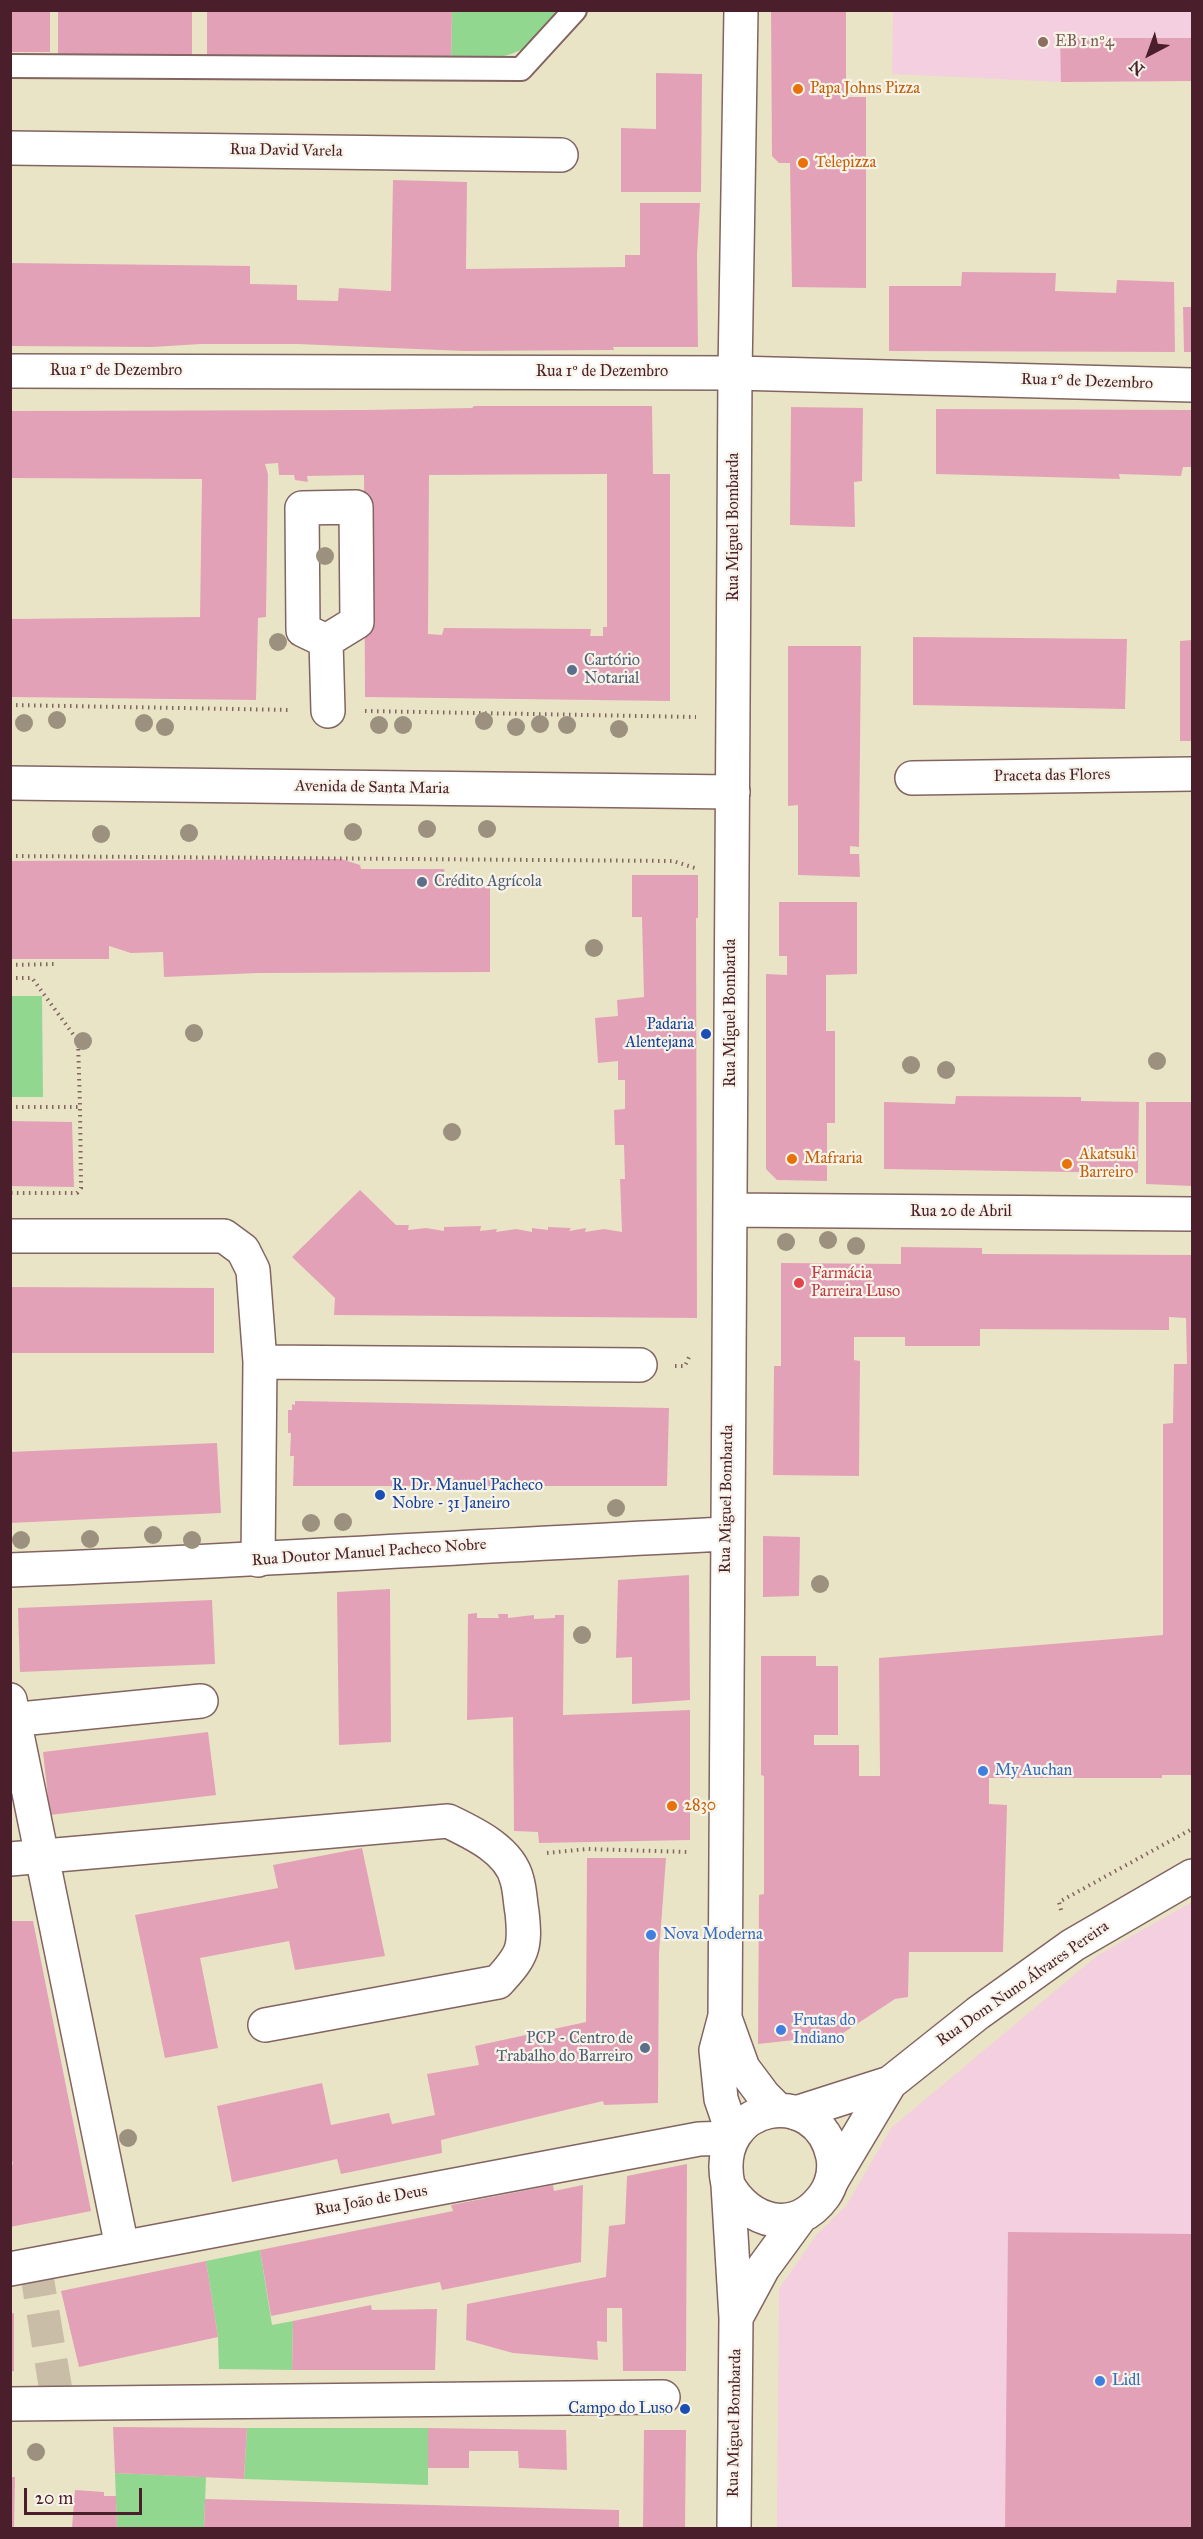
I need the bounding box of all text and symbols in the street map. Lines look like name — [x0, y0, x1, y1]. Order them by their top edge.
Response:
north arrow — [1119, 24, 1179, 84]
place label: EB 1 nº4 — [1055, 32, 1114, 52]
marker: EB 1 nº4 — [1036, 35, 1050, 49]
text: N — [1126, 56, 1148, 80]
place label: Papa Johns Pizza — [810, 79, 920, 99]
marker: Papa Johns Pizza — [791, 82, 805, 96]
street label: Rua David Varela — [229, 140, 343, 162]
place label: Telepizza — [815, 153, 876, 173]
marker: Telepizza — [796, 156, 810, 170]
street label: Rua 1º de Dezembro — [50, 361, 182, 381]
street label: Rua 1º de Dezembro — [536, 362, 668, 382]
street label: Rua 1º de Dezembro — [1021, 370, 1153, 394]
street label: Rua Miguel Bombarda — [724, 453, 744, 601]
place label: Cartório Notarial — [584, 651, 640, 689]
marker: Cartório Notarial — [565, 663, 579, 677]
street label: Praceta das Flores — [994, 765, 1110, 787]
street label: Avenida de Santa Maria — [295, 777, 449, 799]
place label: Crédito Agrícola — [434, 872, 542, 892]
marker: Crédito Agrícola — [415, 875, 429, 889]
street label: Rua Miguel Bombarda — [721, 939, 741, 1087]
place label: Padaria Alentejana — [625, 1015, 694, 1053]
marker: Padaria Alentejana — [699, 1027, 713, 1041]
place label: Akatsuki Barreiro — [1079, 1145, 1136, 1183]
place label: Mafraria — [804, 1149, 863, 1169]
marker: Mafraria — [785, 1152, 799, 1166]
marker: Akatsuki Barreiro — [1060, 1157, 1074, 1171]
street label: Rua 20 de Abril — [910, 1202, 1012, 1222]
place label: Farmácia Parreira Luso — [811, 1264, 900, 1302]
marker: Farmácia Parreira Luso — [792, 1276, 806, 1290]
street label: Rua Miguel Bombarda — [716, 1425, 738, 1573]
place label: R. Dr. Manuel Pacheco Nobre - 31 Janeiro — [392, 1476, 543, 1514]
marker: R. Dr. Manuel Pacheco Nobre - 31 Janeiro — [373, 1488, 387, 1502]
street label: Rua Doutor Manuel Pacheco Nobre — [251, 1535, 487, 1571]
place label: My Auchan — [995, 1761, 1072, 1781]
marker: My Auchan — [976, 1764, 990, 1778]
place label: 2830 — [684, 1796, 716, 1816]
marker: 2830 — [665, 1799, 679, 1813]
street label: Rua Dom Nuno Álvares Pereira — [933, 1917, 1113, 2051]
place label: Nova Moderna — [663, 1925, 763, 1945]
marker: Nova Moderna — [644, 1928, 658, 1942]
place label: Frutas do Indiano — [793, 2011, 856, 2049]
marker: Frutas do Indiano — [774, 2023, 788, 2037]
place label: PCP - Centro de Trabalho do Barreiro — [496, 2029, 633, 2067]
marker: PCP - Centro de Trabalho do Barreiro — [638, 2041, 652, 2055]
street label: Rua João de Deus — [313, 2182, 429, 2220]
street label: Rua Miguel Bombarda — [724, 2349, 746, 2497]
place label: Lidl — [1112, 2371, 1141, 2391]
marker: Lidl — [1093, 2374, 1107, 2388]
place label: Campo do Luso — [568, 2399, 673, 2419]
marker: Campo do Luso — [678, 2402, 692, 2416]
scale bar — [27, 2476, 146, 2514]
text: 20 m — [35, 2487, 73, 2509]

